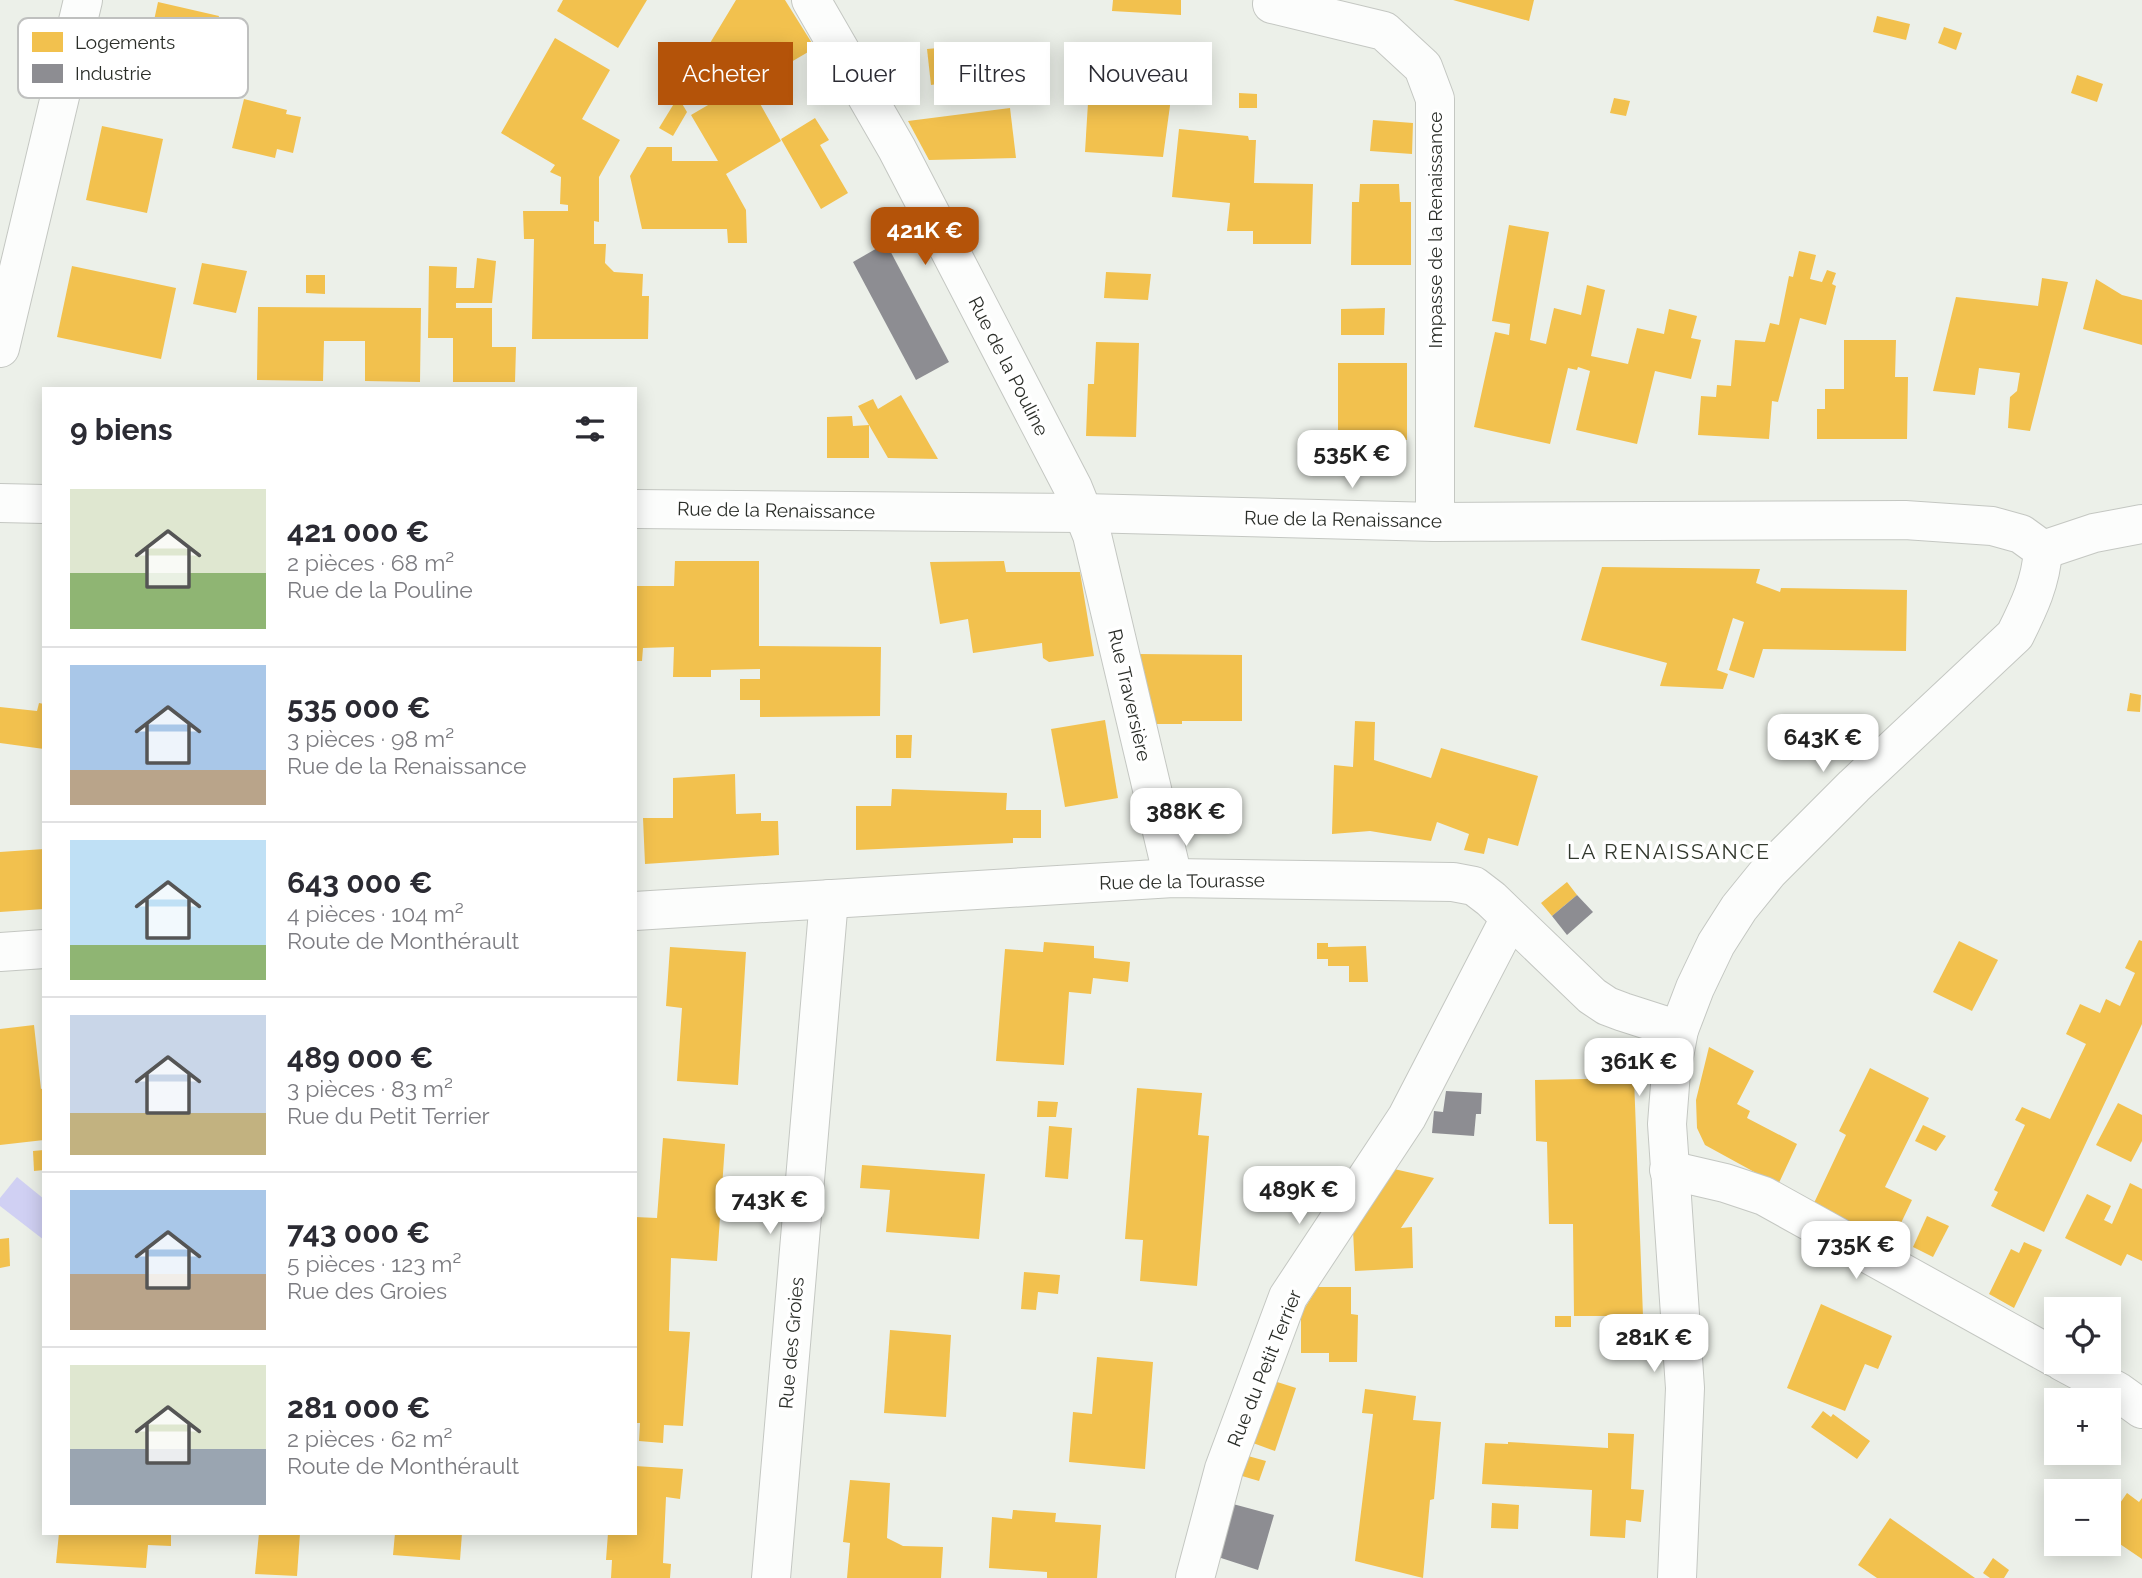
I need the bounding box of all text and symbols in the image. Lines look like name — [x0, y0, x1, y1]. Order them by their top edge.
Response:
legend — [18, 18, 248, 98]
text: Logements — [75, 31, 175, 53]
chip: Acheter — [658, 42, 793, 105]
chip: Louer — [807, 42, 920, 105]
chip: Filtres — [934, 42, 1050, 105]
chip: Nouveau — [1064, 42, 1212, 105]
text: Industrie — [75, 62, 151, 84]
street label: Impasse de la Renaissance — [1424, 112, 1446, 348]
pin: 421K € — [868, 208, 982, 267]
text: 421K € — [887, 216, 963, 243]
street label: Rue de la Pouline — [964, 293, 1054, 439]
icon: filters — [571, 410, 609, 448]
text: 9 biens — [70, 412, 172, 447]
pin: 535K € — [1295, 430, 1409, 490]
text: 535K € — [1313, 439, 1391, 466]
street label: Rue de la Renaissance — [677, 497, 875, 523]
street label: Rue de la Renaissance — [1244, 506, 1442, 532]
text: 421 000 € — [287, 514, 429, 549]
icon: home — [126, 517, 210, 601]
text: 2 pièces · 68 m² — [287, 549, 454, 576]
text: Rue de la Pouline — [287, 576, 473, 603]
street label: Rue Traversière — [1104, 627, 1156, 763]
text: 535 000 € — [287, 690, 431, 725]
icon: home — [126, 693, 210, 777]
pin: 643K € — [1766, 714, 1880, 774]
text: 643K € — [1784, 723, 1862, 750]
text: 3 pièces · 98 m² — [287, 725, 454, 752]
text: Rue de la Renaissance — [287, 752, 526, 779]
pin: 388K € — [1129, 788, 1243, 848]
text: 388K € — [1146, 797, 1226, 824]
district label: LA RENAISSANCE — [1567, 839, 1771, 864]
text: 643 000 € — [287, 865, 433, 900]
icon: home — [126, 868, 210, 952]
street label: Rue de la Tourasse — [1099, 869, 1265, 893]
text: 4 pièces · 104 m² — [287, 900, 464, 927]
text: Route de Monthérault — [287, 927, 519, 954]
pin: 361K € — [1582, 1038, 1696, 1098]
text: 489 000 € — [287, 1040, 434, 1075]
icon: home — [126, 1043, 210, 1127]
text: 361K € — [1600, 1047, 1678, 1074]
text: 3 pièces · 83 m² — [287, 1075, 453, 1102]
text: Rue du Petit Terrier — [287, 1102, 489, 1129]
pin: 489K € — [1242, 1166, 1356, 1226]
text: 489K € — [1259, 1175, 1339, 1202]
pin: 743K € — [713, 1176, 827, 1236]
text: 743K € — [732, 1185, 808, 1212]
text: 743 000 € — [287, 1215, 430, 1250]
icon: home — [126, 1218, 210, 1302]
pin: 735K € — [1799, 1222, 1913, 1281]
text: 735K € — [1817, 1230, 1895, 1257]
text: 5 pièces · 123 m² — [287, 1250, 461, 1277]
street label: Rue des Groies — [774, 1276, 808, 1410]
text: Rue des Groies — [287, 1277, 447, 1304]
street label: Rue du Petit Terrier — [1222, 1286, 1306, 1450]
map controls — [2044, 1297, 2121, 1556]
button: locate — [2044, 1297, 2121, 1374]
pin: 281K € — [1597, 1314, 1711, 1374]
text: 281K € — [1615, 1323, 1693, 1350]
button: + — [2044, 1388, 2121, 1465]
text: 281 000 € — [287, 1390, 430, 1425]
icon: home — [126, 1393, 210, 1477]
text: 2 pièces · 62 m² — [287, 1425, 453, 1452]
text: Route de Monthérault — [287, 1452, 519, 1479]
button: − — [2044, 1479, 2121, 1556]

